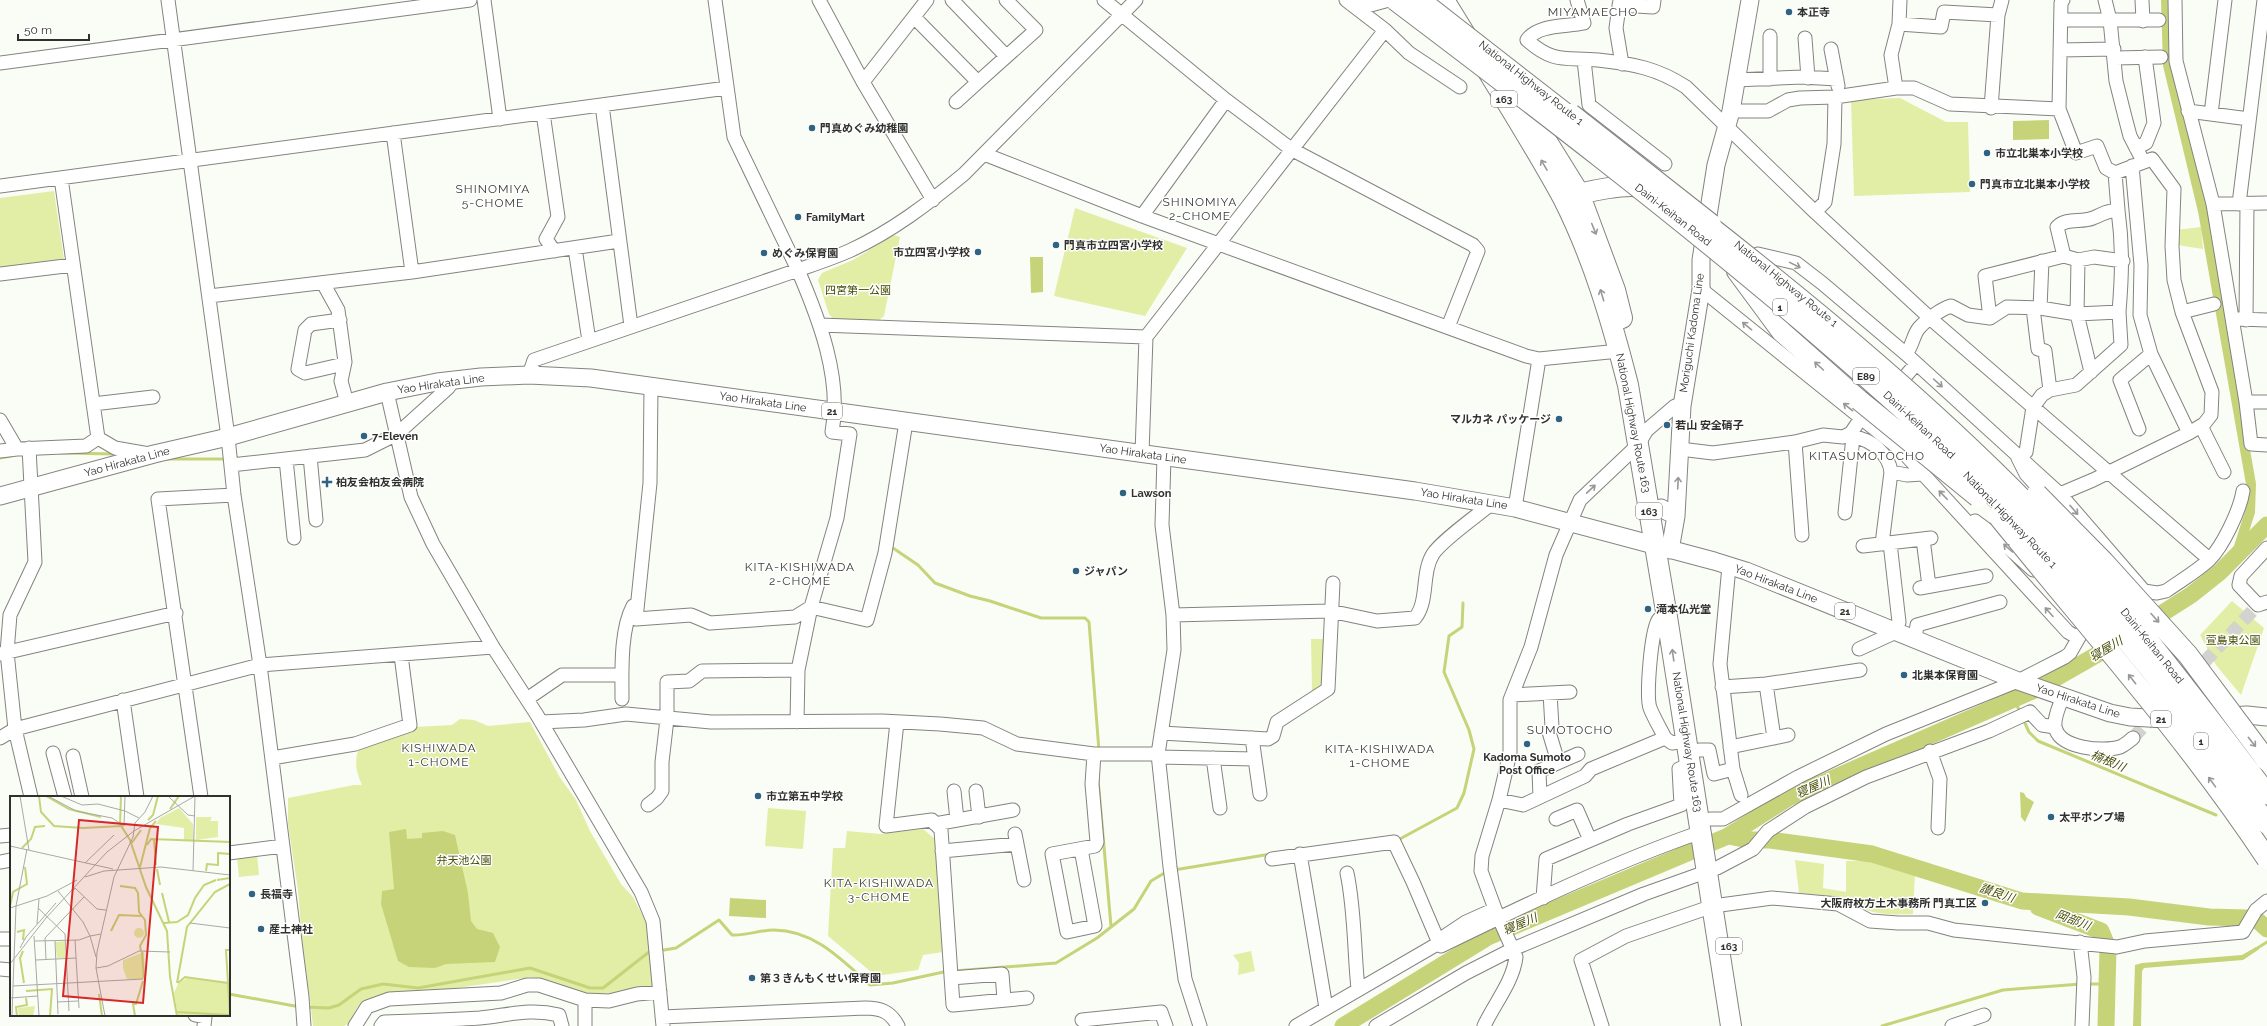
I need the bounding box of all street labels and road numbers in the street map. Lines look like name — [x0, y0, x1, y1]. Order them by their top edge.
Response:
street label: National Highway Route 1 — [1476, 38, 1586, 128]
road number: 163 — [1491, 91, 1517, 107]
street label: Daini-Keihan Road — [1632, 181, 1714, 249]
street label: National Highway Route 1 — [1731, 238, 1841, 330]
street label: Moriguchi Kadoma Line — [1677, 272, 1707, 394]
road number: 1 — [1773, 299, 1787, 315]
street label: National Highway Route 163 — [1613, 352, 1653, 494]
road number: E89 — [1853, 368, 1879, 384]
street label: Yao Hirakata Line — [397, 371, 486, 397]
street label: Daini-Keihan Road — [1880, 388, 1958, 462]
street label: Yao Hirakata Line — [719, 389, 808, 415]
road number: 21 — [822, 403, 842, 419]
street label: Yao Hirakata Line — [1099, 441, 1188, 467]
street label: Yao Hirakata Line — [83, 444, 172, 480]
street label: National Highway Route 1 — [1960, 469, 2060, 571]
street label: Yao Hirakata Line — [1420, 486, 1509, 512]
road number: 163 — [1636, 503, 1662, 519]
street label: Yao Hirakata Line — [1733, 562, 1820, 606]
road number: 21 — [1835, 603, 1855, 619]
street label: Daini-Keihan Road — [2118, 606, 2186, 686]
street label: National Highway Route 163 — [1669, 671, 1705, 813]
street label: Yao Hirakata Line — [2034, 681, 2122, 721]
road number: 21 — [2151, 711, 2171, 727]
road number: 1 — [2194, 733, 2208, 749]
road number: 163 — [1716, 938, 1742, 954]

